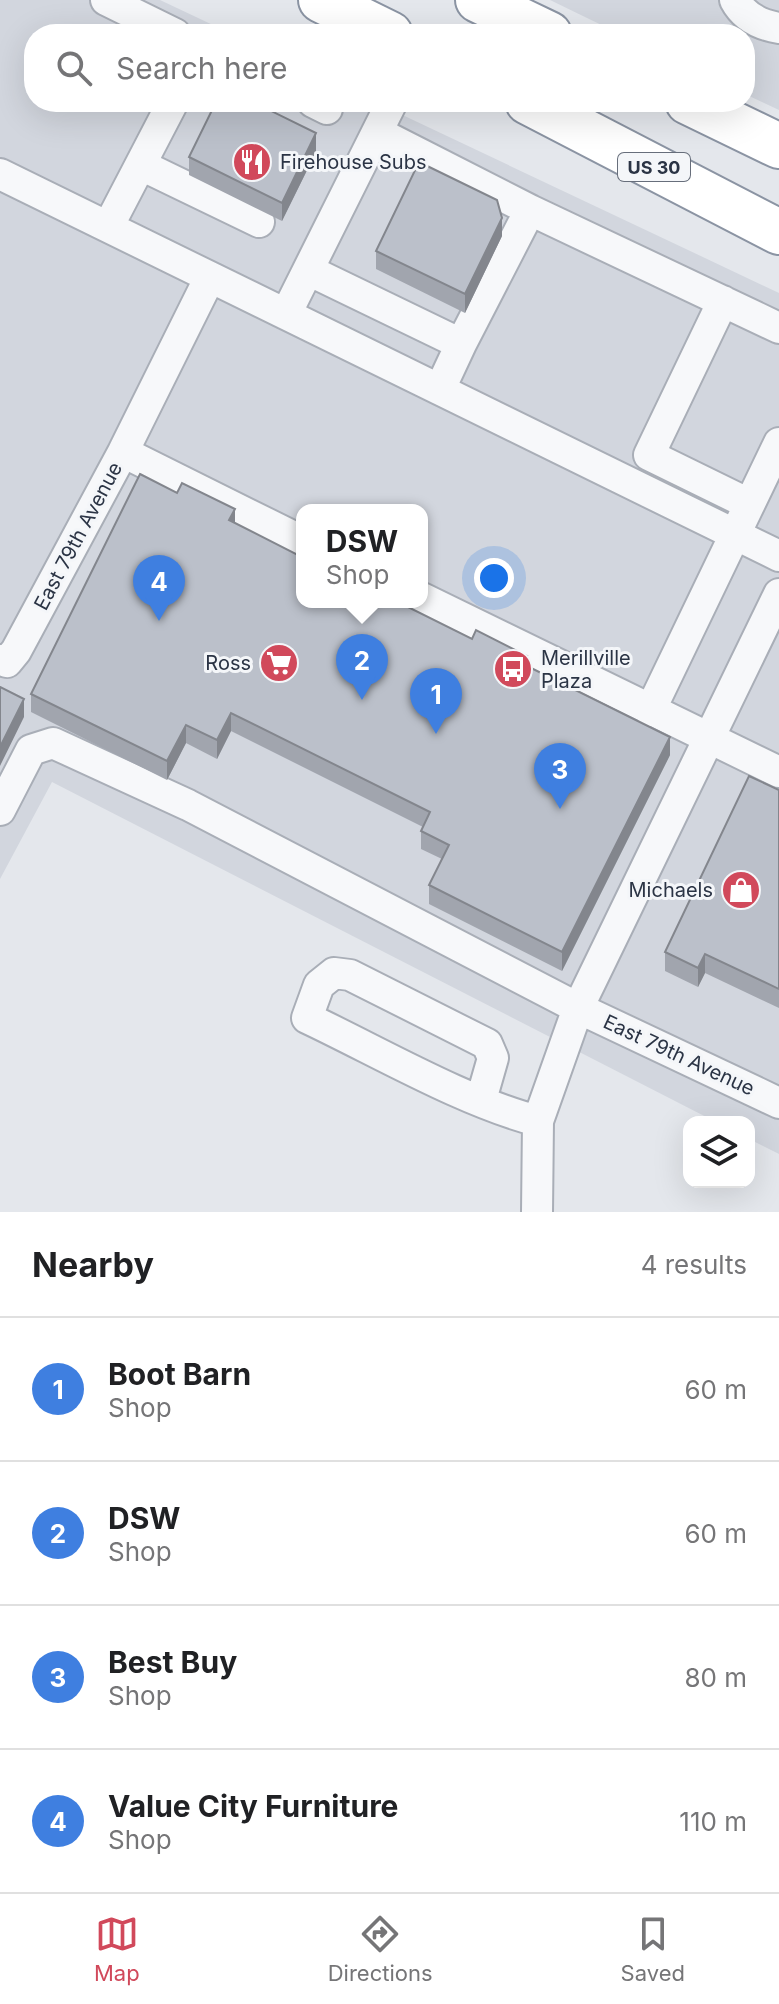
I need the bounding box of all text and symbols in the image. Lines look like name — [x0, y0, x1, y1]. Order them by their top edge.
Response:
search box — [24, 24, 755, 112]
icon: search — [52, 46, 96, 90]
text: Search here — [116, 50, 288, 86]
restaurant icon: Firehouse Subs — [231, 141, 273, 183]
place label: Firehouse Subs — [280, 150, 426, 174]
road number: US 30 — [618, 153, 690, 181]
street label: East 79th Avenue — [29, 458, 127, 614]
popup — [296, 504, 428, 608]
text: DSW — [326, 523, 398, 559]
pin: 4 — [133, 555, 185, 621]
your location — [474, 558, 514, 598]
text: Shop — [326, 559, 389, 590]
pin: 2 — [336, 634, 388, 700]
supermarket icon: Ross — [258, 642, 300, 684]
place label: Merillville Plaza — [541, 646, 631, 693]
bus stop icon: Merillville Plaza — [492, 648, 534, 690]
place label: Ross — [205, 651, 251, 675]
pin: 1 — [410, 668, 462, 734]
pin: 3 — [534, 743, 586, 809]
shop icon: Michaels — [720, 869, 762, 911]
place label: Michaels — [629, 878, 713, 902]
street label: East 79th Avenue — [600, 1009, 758, 1101]
map controls — [683, 1116, 755, 1188]
button: layers — [683, 1116, 755, 1188]
text: Nearby — [32, 1244, 154, 1285]
text: 4 results — [641, 1249, 747, 1280]
text: Boot Barn — [108, 1356, 251, 1392]
text: 1 — [52, 1374, 64, 1405]
text: 60 m — [684, 1374, 747, 1405]
text: Shop — [108, 1392, 172, 1423]
text: DSW — [108, 1500, 180, 1536]
text: 2 — [50, 1518, 66, 1549]
text: 60 m — [684, 1518, 747, 1549]
text: Shop — [108, 1536, 172, 1567]
text: Best Buy — [108, 1644, 237, 1680]
text: 3 — [50, 1662, 66, 1693]
text: 80 m — [684, 1662, 747, 1693]
text: Shop — [108, 1680, 172, 1711]
text: Value City Furniture — [108, 1788, 399, 1824]
text: 4 — [49, 1806, 67, 1837]
text: 110 m — [679, 1806, 747, 1837]
text: Shop — [108, 1824, 172, 1855]
tab: Map — [94, 1912, 140, 1986]
tab: Directions — [328, 1912, 433, 1986]
tab: Saved — [621, 1912, 685, 1986]

